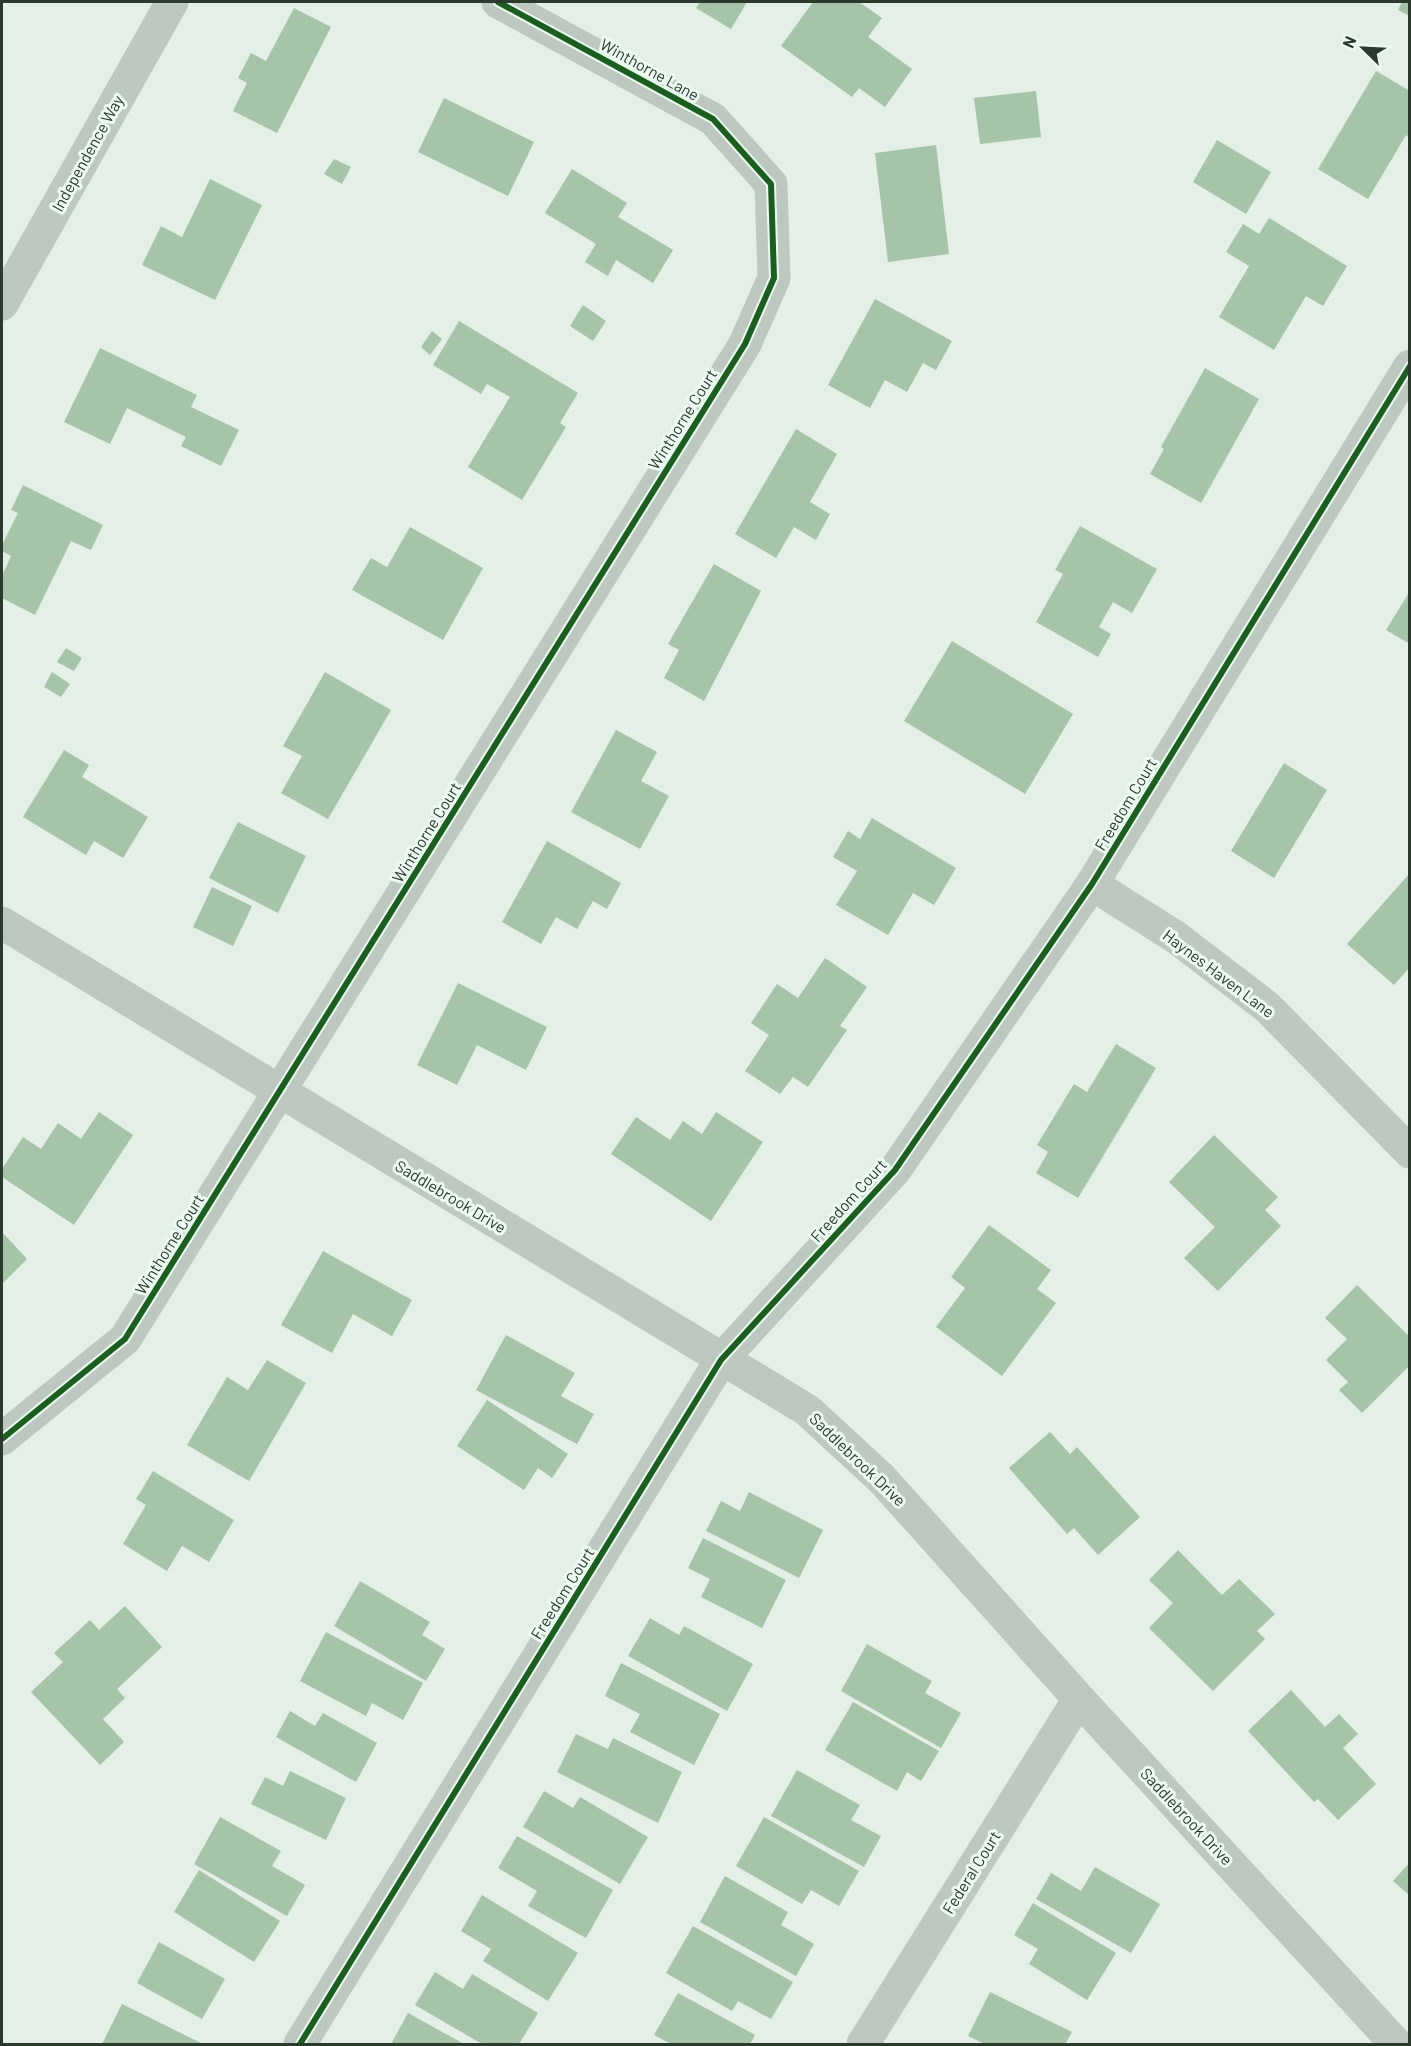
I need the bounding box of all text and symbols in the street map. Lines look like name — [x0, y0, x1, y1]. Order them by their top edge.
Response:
north arrow — [1333, 18, 1393, 78]
text: N — [1338, 33, 1360, 50]
street label: Winthorne Lane — [597, 34, 703, 104]
street label: Independence Way — [47, 91, 127, 215]
street label: Winthorne Court — [644, 365, 720, 473]
street label: Freedom Court — [1090, 754, 1160, 854]
street label: Winthorne Court — [388, 778, 464, 886]
street label: Haynes Haven Lane — [1160, 925, 1278, 1021]
street label: Saddlebrook Drive — [392, 1155, 510, 1237]
street label: Freedom Court — [806, 1155, 890, 1245]
street label: Winthorne Court — [131, 1190, 207, 1298]
street label: Saddlebrook Drive — [806, 1408, 910, 1510]
street label: Freedom Court — [526, 1544, 598, 1642]
street label: Saddlebrook Drive — [1137, 1763, 1237, 1869]
street label: Federal Court — [938, 1827, 1004, 1917]

